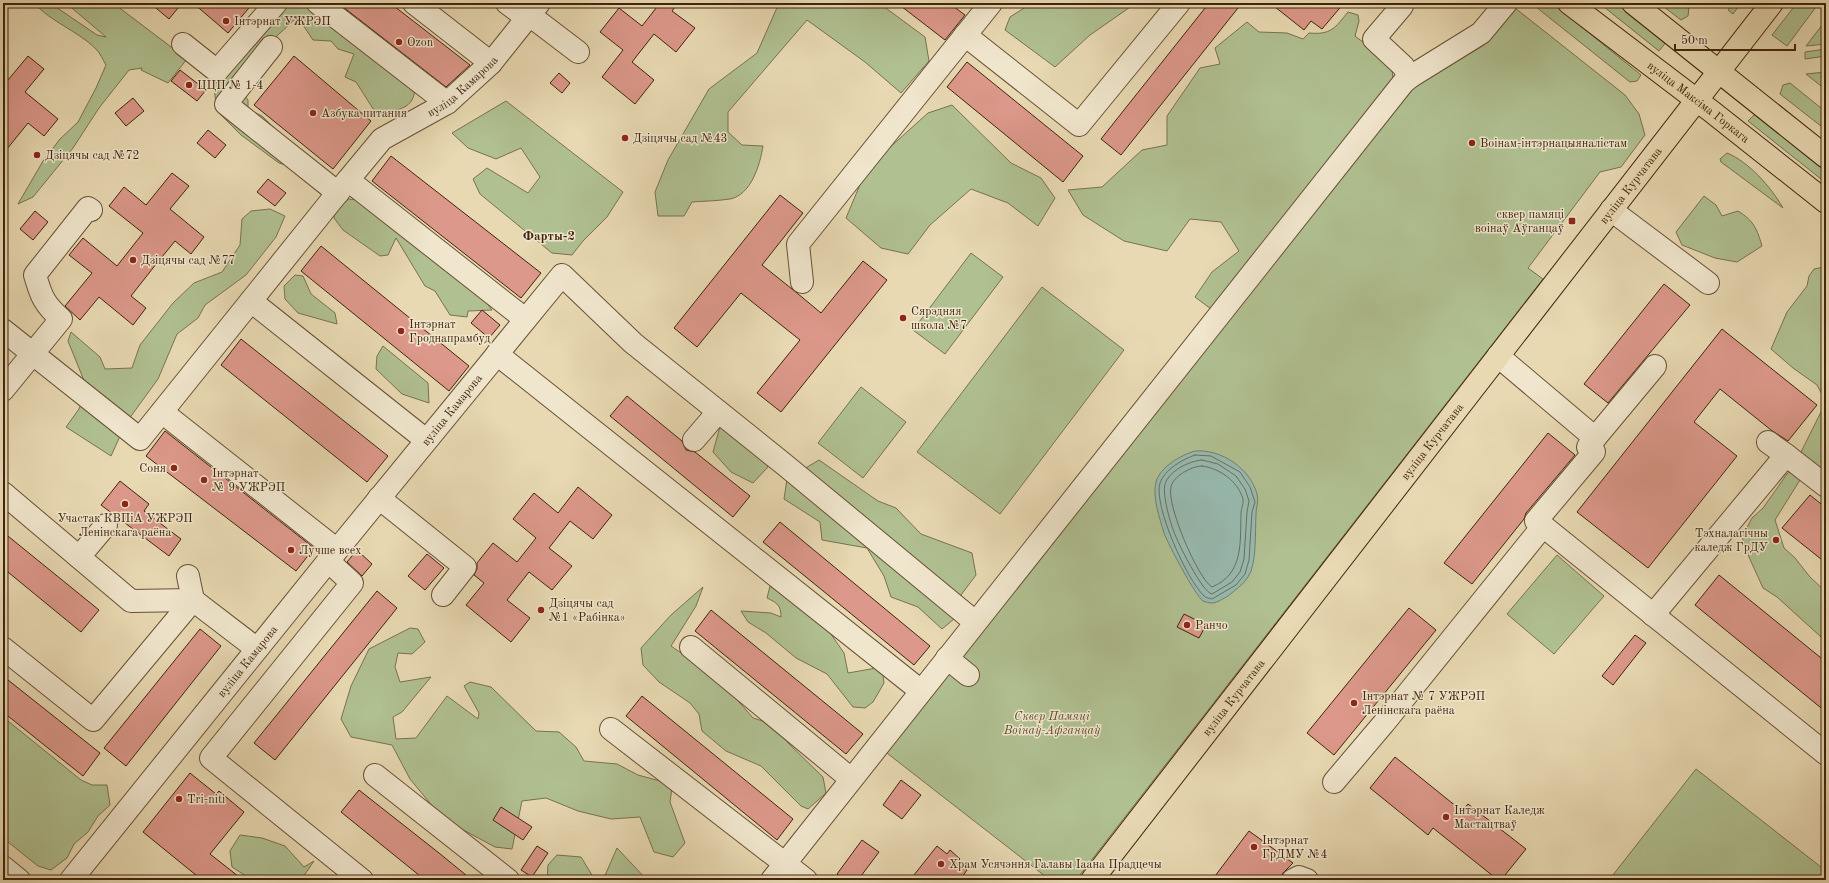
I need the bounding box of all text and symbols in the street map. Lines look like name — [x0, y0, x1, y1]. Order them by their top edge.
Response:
marker: Інтэрнат УЖРЭП — [221, 16, 231, 26]
place label: Інтэрнат УЖРЭП — [234, 16, 331, 28]
scale bar — [1675, 26, 1795, 52]
text: 50 m — [1681, 34, 1708, 47]
marker: Ozon — [394, 37, 404, 47]
place label: Ozon — [407, 37, 434, 49]
street label: вуліца Камарова — [426, 54, 501, 120]
street label: вуліца Максіма Горкага — [1645, 60, 1751, 146]
marker: ЦЦП № 1-4 — [184, 80, 194, 90]
place label: ЦЦП № 1-4 — [197, 80, 264, 92]
marker: Азбука питания — [308, 108, 318, 118]
place label: Азбука питания — [321, 108, 407, 120]
place label: Дзіцячы сад №43 — [633, 132, 728, 145]
marker: Дзіцячы сад №43 — [620, 133, 630, 143]
place label: Воінам-інтэрнацыяналістам — [1480, 137, 1627, 150]
marker: Воінам-інтэрнацыяналістам — [1467, 138, 1477, 148]
street label: вуліца Курчатава — [1598, 145, 1665, 226]
place label: Дзіцячы сад №72 — [45, 149, 140, 162]
marker: Дзіцячы сад №72 — [32, 150, 42, 160]
place label: сквер памяці воінаў Аўганцаў — [1475, 208, 1565, 235]
marker: сквер памяці воінаў Аўганцаў — [1567, 216, 1577, 226]
district label: Фарты-2 — [523, 230, 575, 243]
place label: Дзіцячы сад №77 — [141, 254, 236, 267]
marker: Дзіцячы сад №77 — [128, 255, 138, 265]
place label: Сярэдняя школа №7 — [911, 306, 967, 332]
marker: Сярэдняя школа №7 — [898, 313, 908, 323]
place label: Інтэрнат Гроднапрамбуд — [409, 319, 490, 345]
marker: Інтэрнат Гроднапрамбуд — [396, 326, 406, 336]
street label: вуліца Камарова — [420, 372, 485, 448]
street label: вуліца Курчатава — [1400, 401, 1466, 483]
place label: Соня — [139, 463, 166, 475]
marker: Соня — [169, 463, 179, 473]
place label: Інтэрнат № 9 УЖРЭП — [212, 468, 285, 494]
marker: Інтэрнат № 9 УЖРЭП — [199, 475, 209, 485]
marker: Участак КВПіА УЖРЭП Ленінскага раёна — [120, 499, 130, 509]
place label: Участак КВПіА УЖРЭП Ленінскага раёна — [57, 512, 193, 539]
place label: Тэхналагічны каледж ГрДУ — [1694, 527, 1768, 554]
marker: Тэхналагічны каледж ГрДУ — [1771, 535, 1781, 545]
marker: Лучше всех — [286, 545, 296, 555]
place label: Лучше всех — [299, 545, 361, 557]
place label: Дзіцячы сад №1 «Рабінка» — [549, 597, 625, 624]
marker: Дзіцячы сад №1 «Рабінка» — [536, 605, 546, 615]
marker: Ранчо — [1182, 620, 1192, 630]
place label: Ранчо — [1195, 620, 1228, 632]
street label: вуліца Камарова — [216, 624, 280, 700]
street label: вуліца Курчатава — [1201, 657, 1268, 739]
place label: Інтэрнат № 7 УЖРЭП Ленінскага раёна — [1362, 691, 1485, 717]
marker: Інтэрнат № 7 УЖРЭП Ленінскага раёна — [1349, 698, 1359, 708]
park label: Сквер Памяці Воінаў-Афганцаў — [1003, 711, 1101, 737]
marker: Tri-niti — [174, 794, 184, 804]
place label: Tri-niti — [187, 794, 225, 806]
place label: Інтэрнат Каледж Мастацтваў — [1454, 805, 1545, 831]
marker: Інтэрнат Каледж Мастацтваў — [1441, 812, 1451, 822]
place label: Інтэрнат ГрДМУ №4 — [1262, 835, 1327, 861]
marker: Інтэрнат ГрДМУ №4 — [1249, 842, 1259, 852]
marker: Храм Усячэння Галавы Іаана Прадцечы — [936, 859, 946, 869]
place label: Храм Усячэння Галавы Іаана Прадцечы — [949, 859, 1162, 871]

